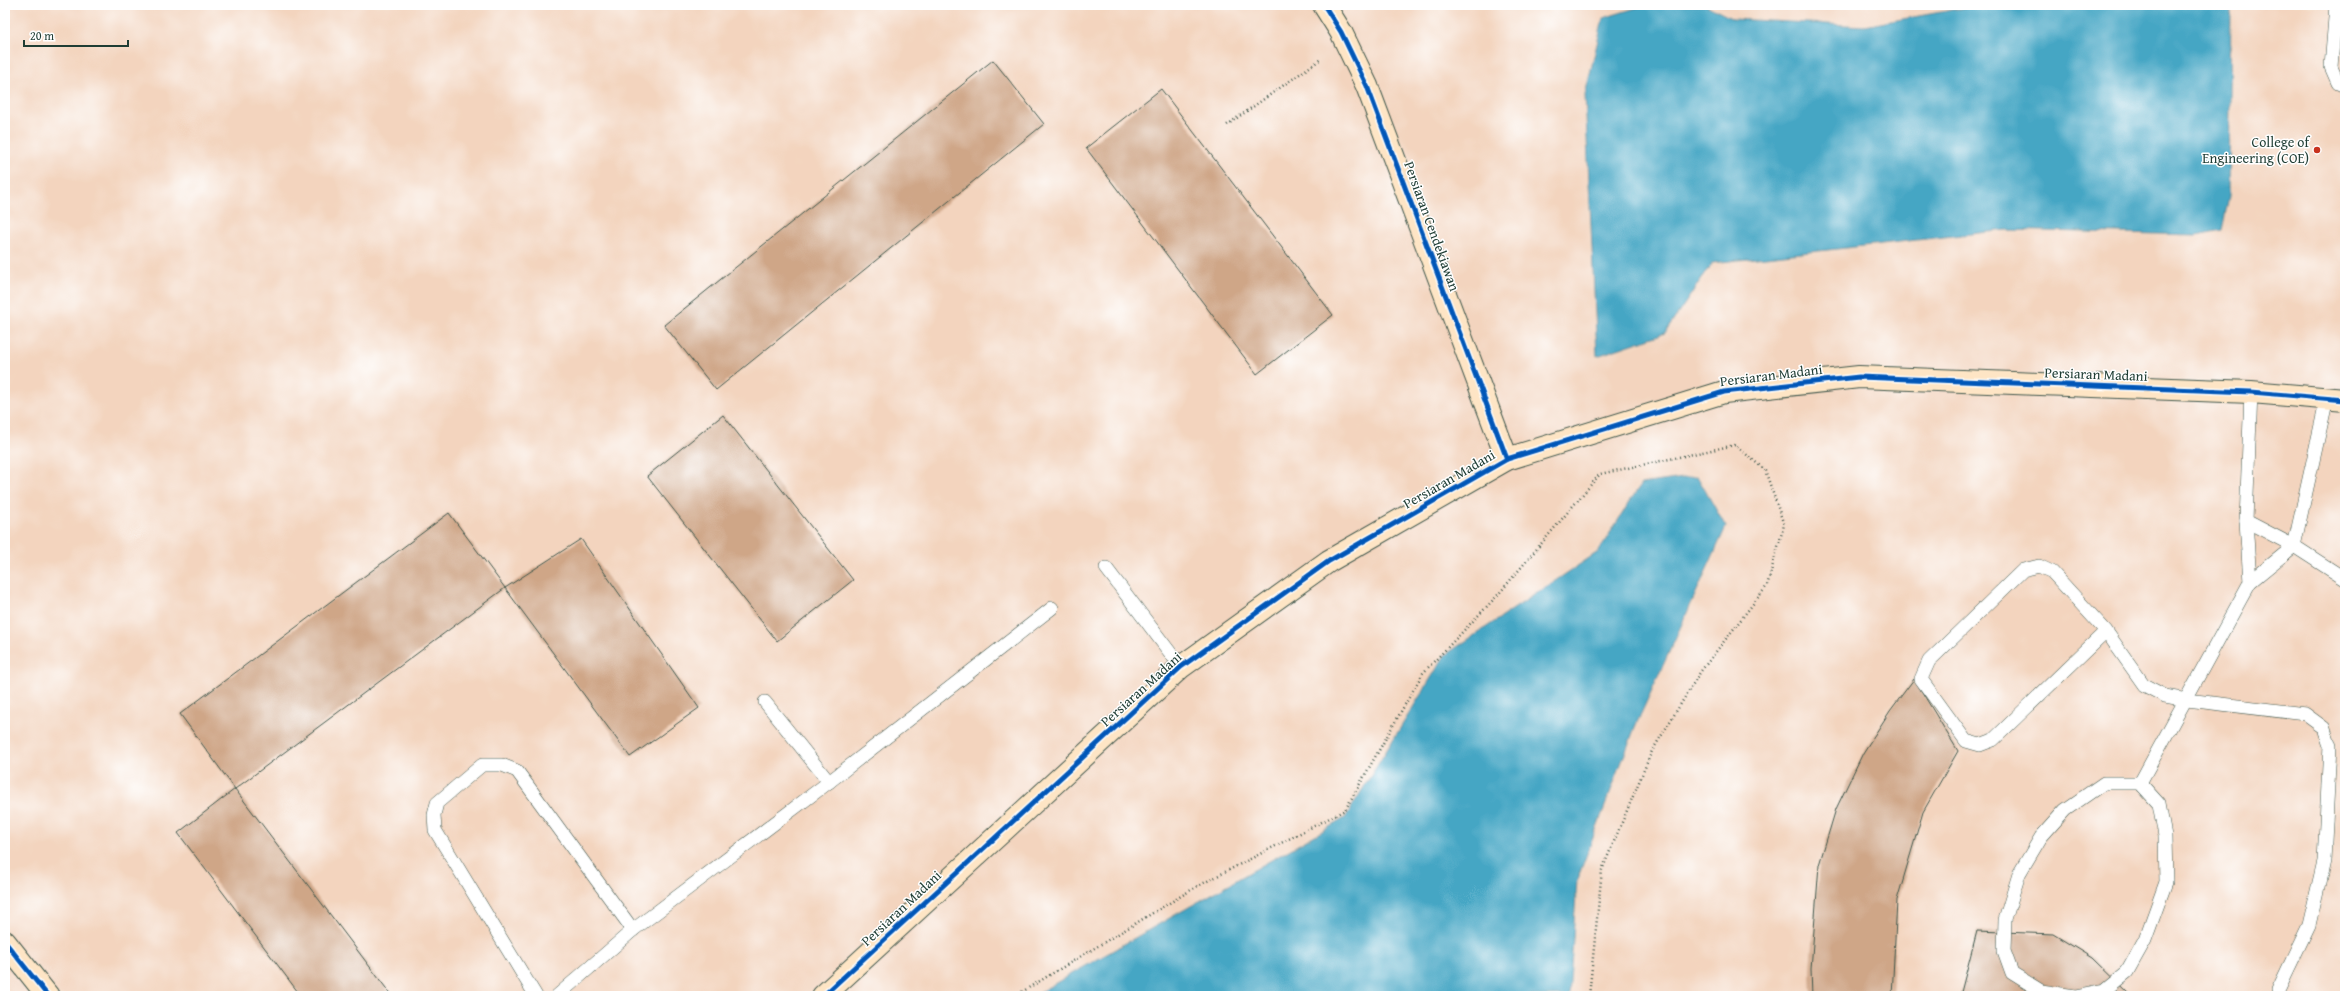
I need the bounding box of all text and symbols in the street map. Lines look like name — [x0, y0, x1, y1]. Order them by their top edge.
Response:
scale bar — [24, 22, 128, 48]
text: 20 m — [30, 27, 54, 44]
place label: College of Engineering (COE) — [2202, 132, 2311, 168]
marker: College of Engineering (COE) — [2312, 145, 2322, 155]
street label: Persiaran Cendekiawan — [1399, 158, 1465, 294]
street label: Persiaran Madani — [1719, 359, 1823, 391]
street label: Persiaran Madani — [2044, 362, 2148, 386]
street label: Persiaran Madani — [1399, 445, 1499, 513]
street label: Persiaran Madani — [1096, 647, 1186, 731]
street label: Persiaran Madani — [856, 865, 946, 950]

